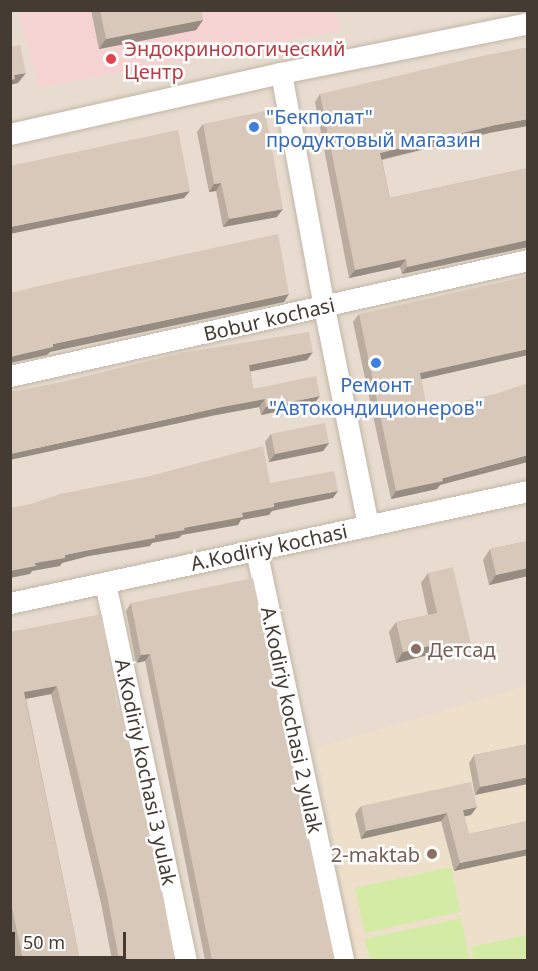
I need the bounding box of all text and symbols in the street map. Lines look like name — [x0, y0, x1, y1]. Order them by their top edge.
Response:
place label: Эндокринологический Центр — [124, 36, 346, 83]
marker: Эндокринологический Центр — [102, 50, 120, 68]
place label: "Бекполат" продуктовый магазин — [266, 104, 481, 151]
marker: "Бекполат" продуктовый магазин — [247, 120, 261, 134]
street label: Bobur kochasi — [201, 292, 337, 346]
marker: Ремонт "Автокондиционеров" — [369, 356, 383, 370]
place label: Ремонт "Автокондиционеров" — [269, 372, 483, 419]
street label: A.Kodiriy kochasi — [188, 519, 350, 575]
street label: A.Kodiriy kochasi 2 yulak — [256, 604, 328, 836]
place label: Детсад — [428, 637, 496, 661]
marker: Детсад — [409, 642, 423, 656]
street label: A.Kodiriy kochasi 3 yulak — [110, 656, 182, 888]
place label: 2-maktab — [331, 842, 420, 866]
marker: 2-maktab — [425, 847, 439, 861]
scale bar — [15, 920, 129, 958]
text: 50 m — [23, 930, 65, 954]

